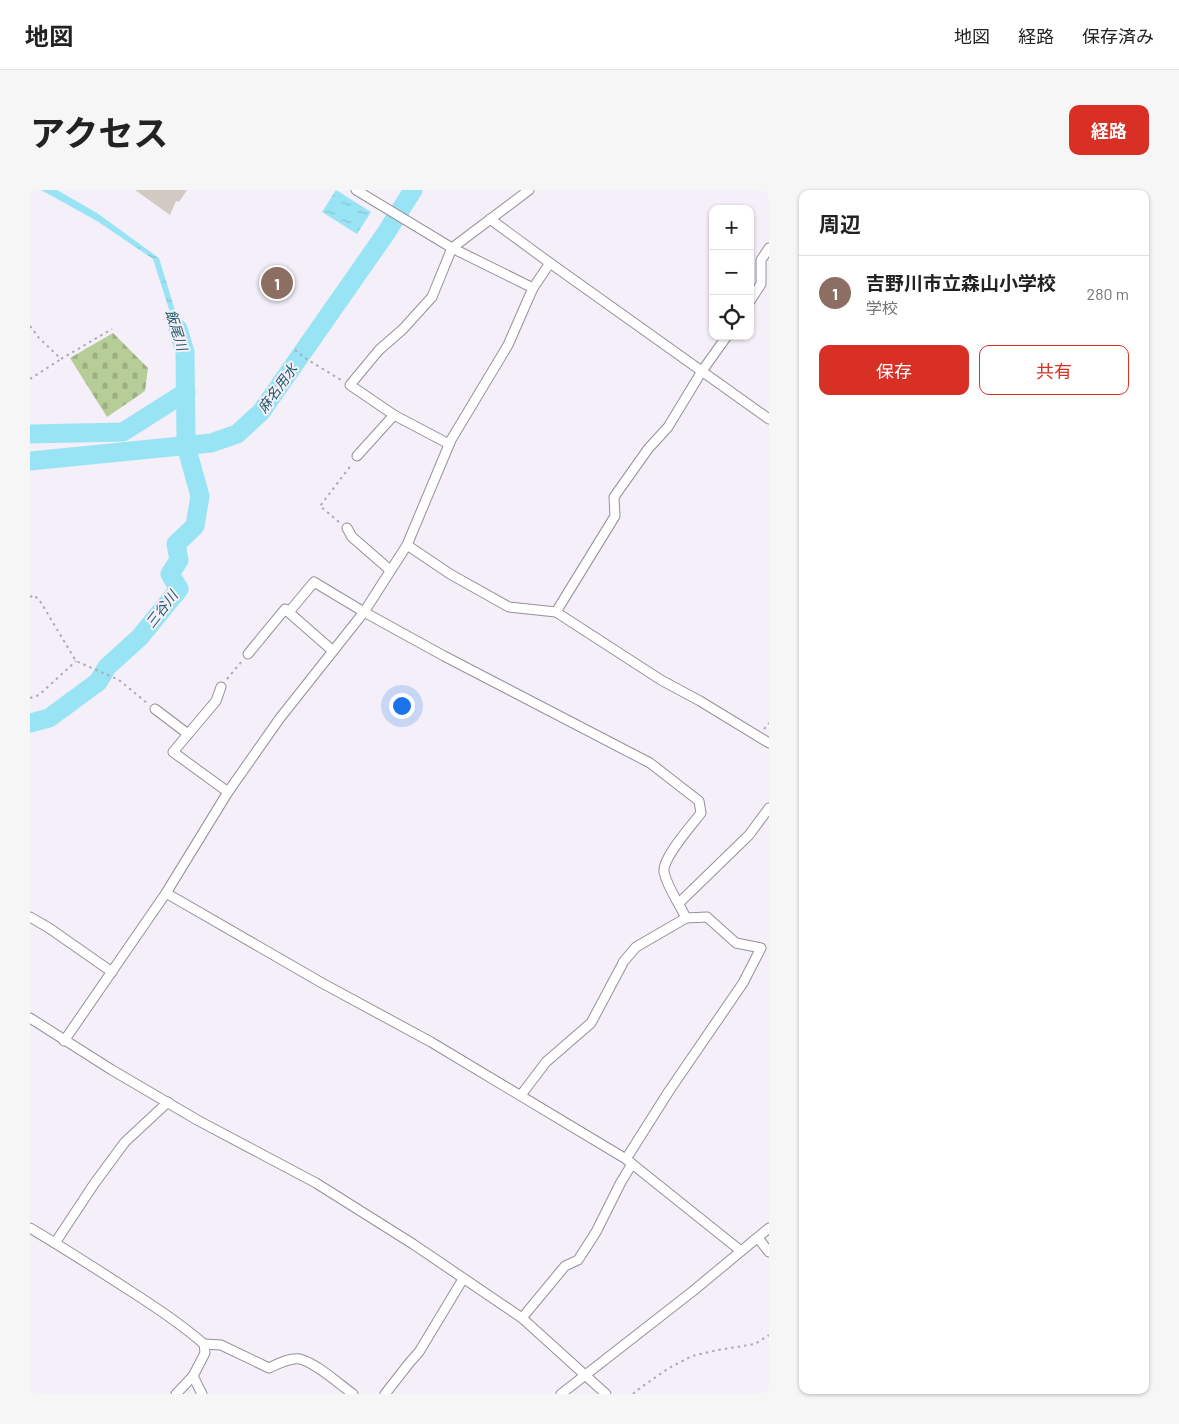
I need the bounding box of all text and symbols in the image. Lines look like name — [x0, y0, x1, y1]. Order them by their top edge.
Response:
text: 地図 — [25, 21, 73, 50]
text: 地図 — [954, 25, 990, 47]
text: 経路 — [1018, 25, 1054, 47]
text: 保存済み — [1082, 25, 1154, 47]
button: 経路 — [1069, 105, 1149, 155]
text: アクセス — [30, 111, 168, 153]
map controls — [709, 205, 754, 340]
button: + — [709, 205, 754, 250]
text: 周辺 — [819, 211, 861, 236]
button: − — [709, 250, 754, 295]
pin: 1 — [261, 264, 293, 302]
text: 吉野川市立森山小学校 — [866, 271, 1056, 294]
text: 1 — [832, 284, 838, 303]
text: 280 m — [1087, 284, 1129, 303]
button: locate — [709, 295, 754, 340]
text: 学校 — [866, 298, 898, 317]
water label: 飯尾川 — [163, 307, 192, 354]
button: 保存 — [819, 345, 969, 395]
button: 共有 — [979, 345, 1129, 395]
water label: 麻名用水 — [254, 359, 302, 416]
water label: 三谷川 — [141, 586, 182, 631]
your location — [389, 693, 415, 719]

